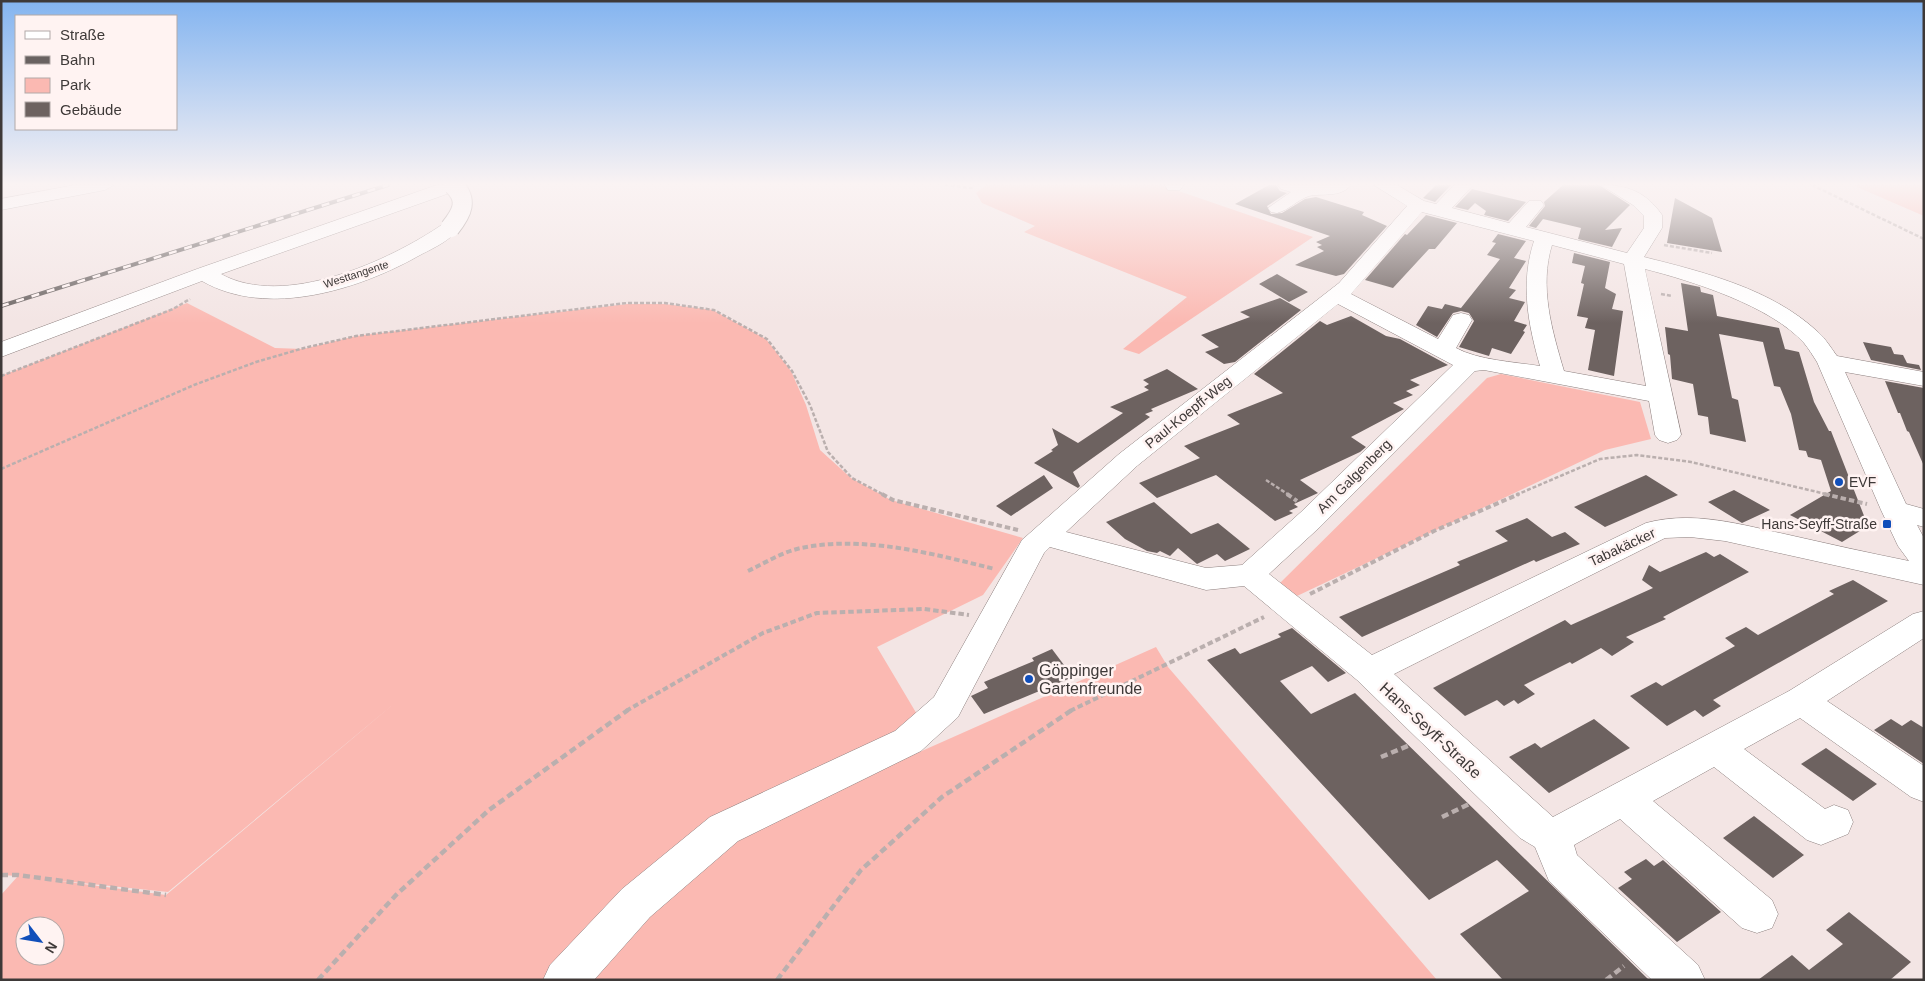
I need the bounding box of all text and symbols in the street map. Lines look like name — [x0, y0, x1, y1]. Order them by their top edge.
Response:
legend — [15, 15, 178, 130]
text: Straße — [60, 26, 105, 43]
text: Bahn — [60, 51, 95, 68]
text: Park — [60, 76, 91, 93]
text: Gebäude — [60, 101, 122, 118]
street label: Westtangente — [322, 258, 390, 290]
street label: Paul-Koepff-Weg — [1142, 372, 1234, 452]
street label: Am Galgenberg — [1314, 436, 1394, 516]
place label: EVF — [1849, 474, 1876, 490]
marker: EVF — [1833, 476, 1845, 488]
place label: Hans-Seyff-Straße — [1761, 516, 1877, 532]
marker: Hans-Seyff-Straße — [1881, 518, 1893, 530]
street label: Tabakäcker — [1586, 524, 1658, 569]
place label: Göppinger Gartenfreunde — [1039, 662, 1142, 697]
marker: Göppinger Gartenfreunde — [1023, 673, 1035, 685]
street label: Hans-Seyff-Straße — [1377, 679, 1485, 782]
north arrow — [15, 916, 65, 966]
text: N — [42, 939, 61, 956]

